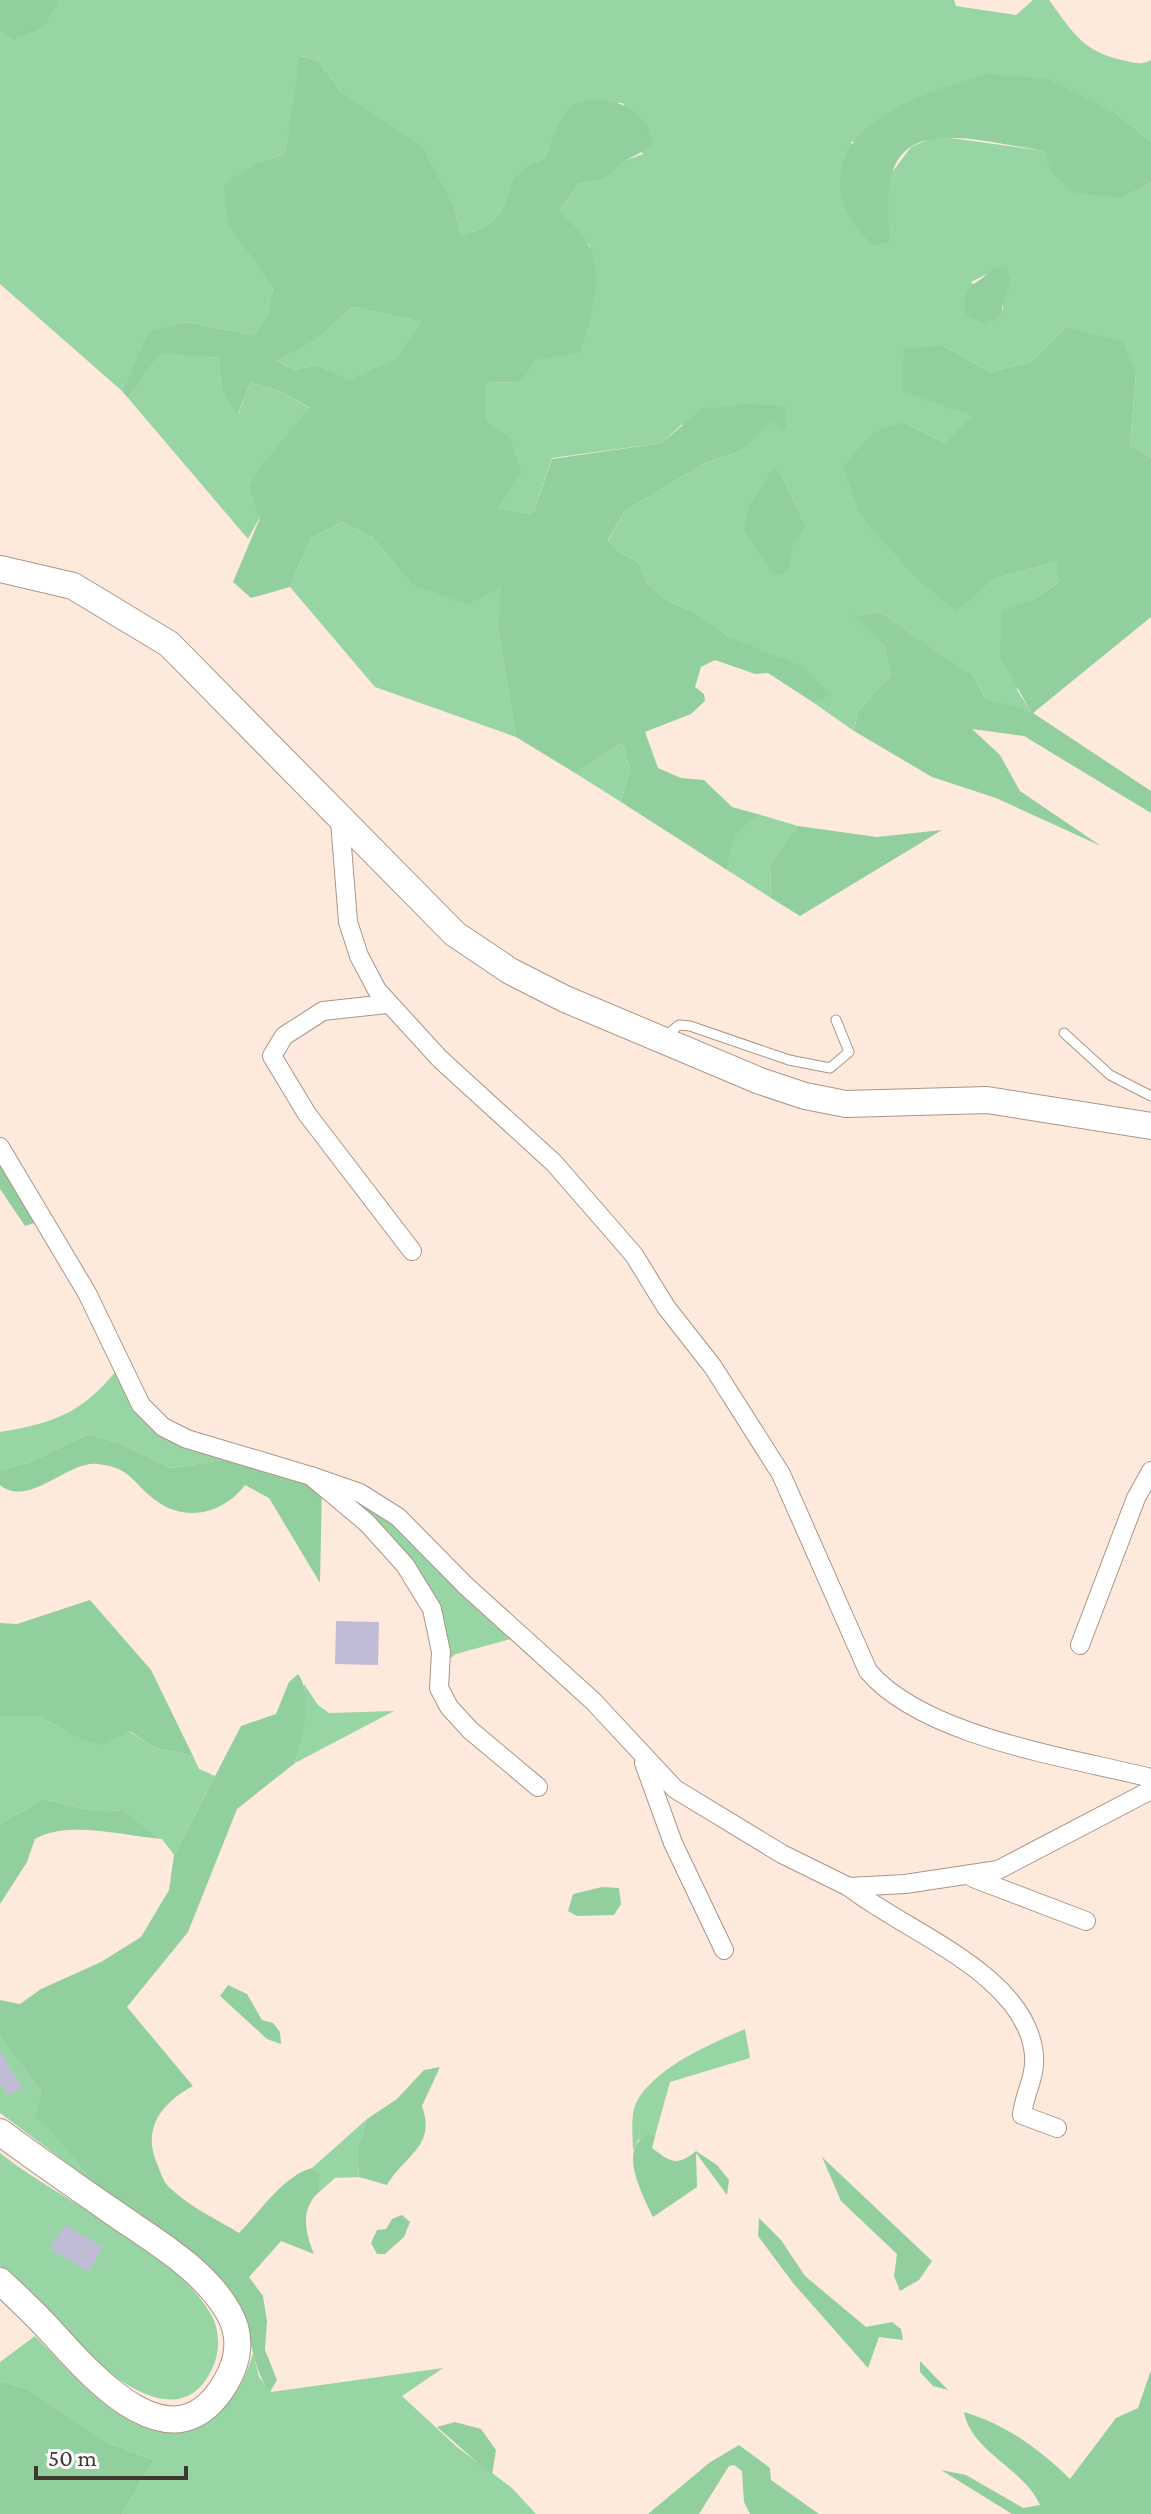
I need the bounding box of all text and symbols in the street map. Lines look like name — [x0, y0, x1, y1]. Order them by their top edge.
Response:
scale bar — [36, 2430, 186, 2480]
text: 50 m — [48, 2444, 97, 2471]

